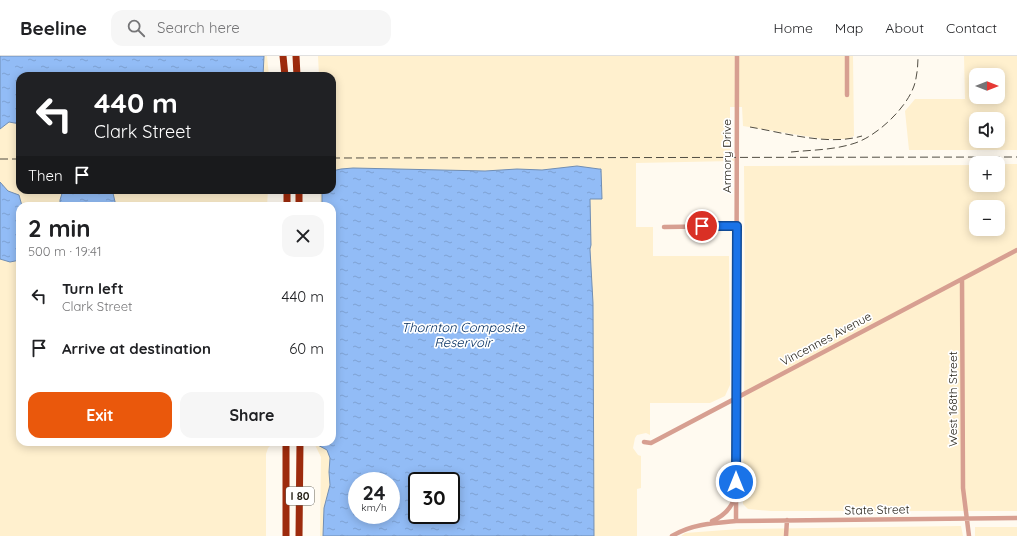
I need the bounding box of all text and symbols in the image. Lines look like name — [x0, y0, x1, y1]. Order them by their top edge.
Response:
search box — [111, 10, 391, 46]
text: Beeline — [20, 16, 87, 40]
icon: search — [125, 17, 147, 39]
text: Search here — [157, 18, 240, 37]
text: Home — [774, 19, 813, 37]
text: Map — [835, 19, 863, 37]
text: About — [885, 19, 924, 37]
text: Contact — [946, 19, 997, 37]
north arrow — [969, 68, 1005, 104]
map controls — [969, 68, 1005, 236]
text: 440 m — [94, 85, 178, 120]
icon: left — [28, 88, 80, 140]
button: sound — [969, 112, 1005, 148]
street label: Armory Drive — [719, 119, 734, 193]
text: Clark Street — [94, 120, 191, 143]
button: + — [969, 156, 1005, 192]
icon: arrive — [71, 164, 93, 186]
text: Then — [28, 166, 63, 185]
button: − — [969, 200, 1005, 236]
pin — [685, 209, 719, 243]
text: 2 min — [28, 213, 90, 243]
button: close — [282, 215, 324, 257]
icon: arrive — [691, 215, 713, 237]
text: 500 m · 19:41 — [28, 243, 102, 259]
text: Turn left — [62, 279, 124, 298]
icon: left — [28, 285, 50, 307]
text: 440 m — [281, 287, 324, 306]
text: Clark Street — [62, 298, 132, 314]
street label: Vincennes Avenue — [778, 308, 874, 369]
water label: Thornton Composite Reservoir — [401, 319, 525, 350]
icon: arrive — [28, 337, 50, 359]
text: Arrive at destination — [62, 339, 211, 358]
text: 60 m — [289, 339, 324, 358]
street label: West 168th Street — [945, 351, 960, 447]
button: Exit — [28, 392, 172, 438]
button: Share — [180, 392, 324, 438]
position arrow — [715, 461, 757, 503]
speed limit sign: 30 — [408, 472, 460, 524]
text: 24 — [362, 480, 386, 505]
road number: I 80 — [286, 487, 314, 505]
text: km/h — [361, 501, 387, 514]
street label: State Street — [844, 501, 910, 518]

